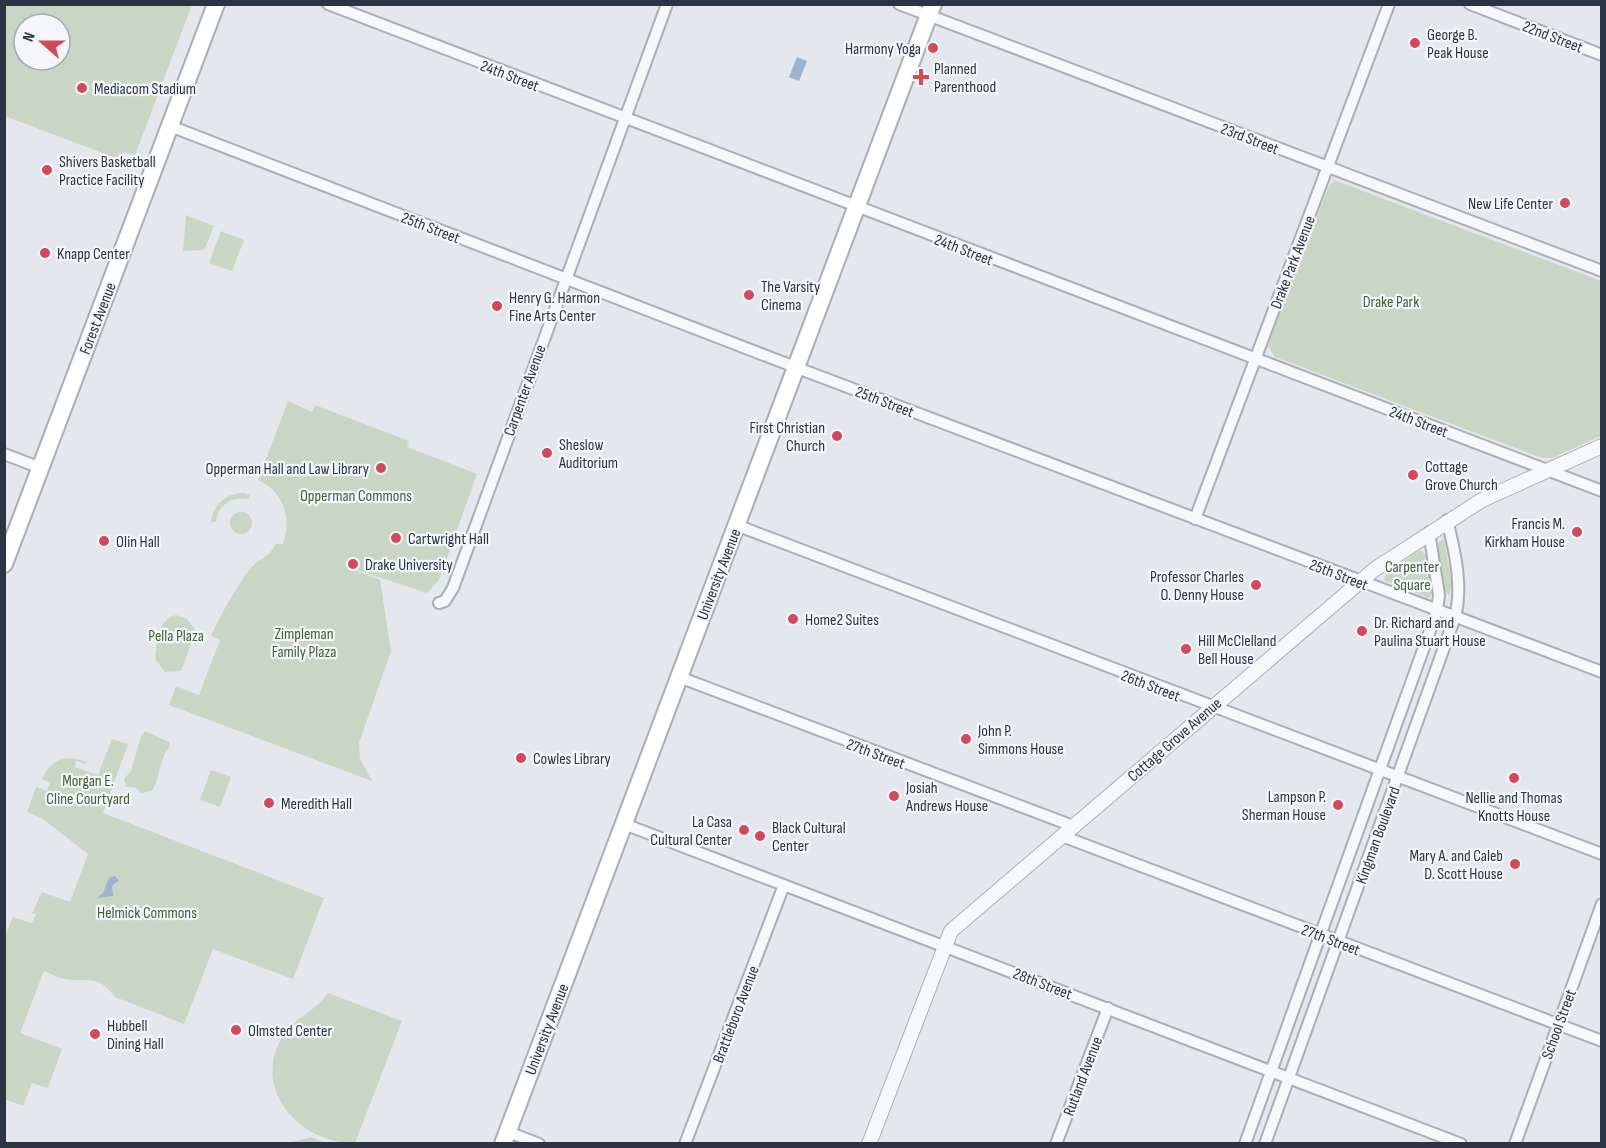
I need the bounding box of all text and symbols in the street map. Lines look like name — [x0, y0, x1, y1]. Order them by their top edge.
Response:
north arrow — [12, 12, 72, 72]
street label: 22nd Street — [1520, 17, 1585, 58]
place label: George B. Peak House — [1427, 26, 1489, 63]
text: N — [19, 30, 40, 45]
marker: George B. Peak House — [1408, 36, 1422, 50]
place label: Harmony Yoga — [845, 40, 921, 59]
marker: Harmony Yoga — [926, 41, 940, 55]
street label: 24th Street — [477, 57, 542, 96]
place label: Planned Parenthood — [934, 60, 996, 97]
marker: Planned Parenthood — [912, 68, 930, 86]
place label: Mediacom Stadium — [94, 80, 196, 99]
marker: Mediacom Stadium — [75, 81, 89, 95]
street label: 23rd Street — [1218, 120, 1281, 159]
place label: Shivers Basketball Practice Facility — [59, 153, 156, 190]
marker: Shivers Basketball Practice Facility — [40, 163, 54, 177]
place label: New Life Center — [1468, 195, 1553, 214]
marker: New Life Center — [1558, 196, 1572, 210]
street label: 25th Street — [399, 209, 462, 248]
street label: Drake Park Avenue — [1267, 213, 1320, 312]
street label: 24th Street — [931, 231, 996, 270]
place label: Knapp Center — [57, 245, 130, 264]
marker: Knapp Center — [38, 246, 52, 260]
place label: The Varsity Cinema — [761, 278, 820, 315]
street label: Forest Avenue — [76, 280, 121, 357]
marker: The Varsity Cinema — [742, 288, 756, 302]
place label: Henry G. Harmon Fine Arts Center — [509, 289, 600, 326]
park label: Drake Park — [1363, 293, 1419, 312]
marker: Henry G. Harmon Fine Arts Center — [490, 299, 504, 313]
street label: Carpenter Avenue — [500, 342, 551, 439]
street label: 25th Street — [853, 383, 916, 422]
street label: 24th Street — [1386, 403, 1451, 442]
place label: First Christian Church — [749, 419, 825, 456]
marker: First Christian Church — [830, 429, 844, 443]
place label: Sheslow Auditorium — [558, 436, 618, 473]
marker: Sheslow Auditorium — [540, 446, 554, 460]
place label: Cottage Grove Church — [1425, 458, 1498, 495]
place label: Opperman Hall and Law Library — [206, 460, 369, 479]
marker: Opperman Hall and Law Library — [374, 461, 388, 475]
marker: Cottage Grove Church — [1406, 468, 1420, 482]
park label: Opperman Commons — [300, 487, 412, 506]
place label: Francis M. Kirkham House — [1485, 515, 1565, 552]
marker: Francis M. Kirkham House — [1570, 525, 1584, 539]
street label: University Avenue — [693, 526, 745, 623]
place label: Cartwright Hall — [408, 530, 489, 549]
marker: Cartwright Hall — [389, 531, 403, 545]
place label: Olin Hall — [116, 533, 160, 552]
marker: Olin Hall — [97, 534, 111, 548]
place label: Drake University — [365, 556, 453, 575]
street label: 25th Street — [1307, 556, 1370, 595]
marker: Drake University — [346, 557, 360, 571]
park label: Carpenter Square — [1385, 558, 1439, 595]
place label: Professor Charles O. Denny House — [1150, 568, 1244, 605]
marker: Professor Charles O. Denny House — [1249, 578, 1263, 592]
place label: Home2 Suites — [805, 611, 879, 630]
marker: Home2 Suites — [786, 612, 800, 626]
place label: Dr. Richard and Paulina Stuart House — [1374, 614, 1486, 651]
marker: Dr. Richard and Paulina Stuart House — [1355, 624, 1369, 638]
park label: Zimpleman Family Plaza — [272, 625, 336, 662]
park label: Pella Plaza — [148, 627, 204, 646]
place label: Hill McClelland Bell House — [1198, 632, 1276, 669]
marker: Hill McClelland Bell House — [1179, 642, 1193, 656]
street label: 26th Street — [1118, 666, 1183, 706]
street label: Cottage Grove Avenue — [1124, 694, 1226, 786]
place label: John P. Simmons House — [977, 722, 1064, 759]
marker: John P. Simmons House — [959, 732, 973, 746]
street label: 27th Street — [843, 735, 908, 774]
place label: Cowles Library — [533, 750, 611, 769]
marker: Cowles Library — [514, 751, 528, 765]
marker: Nellie and Thomas Knotts House — [1507, 771, 1521, 785]
park label: Morgan E. Cline Courtyard — [46, 772, 130, 809]
place label: Josiah Andrews House — [905, 779, 988, 816]
street label: Kingman Boulevard — [1352, 784, 1405, 887]
place label: Lampson P. Sherman House — [1242, 788, 1326, 825]
marker: Josiah Andrews House — [887, 789, 901, 803]
place label: Nellie and Thomas Knotts House — [1465, 789, 1563, 826]
place label: Meredith Hall — [281, 795, 352, 814]
marker: Meredith Hall — [262, 796, 276, 810]
marker: Lampson P. Sherman House — [1331, 798, 1345, 812]
place label: La Casa Cultural Center — [650, 813, 732, 850]
place label: Black Cultural Center — [772, 819, 846, 856]
marker: La Casa Cultural Center — [737, 823, 751, 837]
marker: Black Cultural Center — [753, 829, 767, 843]
place label: Mary A. and Caleb D. Scott House — [1409, 847, 1503, 884]
marker: Mary A. and Caleb D. Scott House — [1508, 857, 1522, 871]
park label: Helmick Commons — [97, 904, 197, 923]
street label: 27th Street — [1298, 921, 1363, 960]
street label: Brattleboro Avenue — [709, 963, 764, 1066]
street label: 28th Street — [1010, 964, 1075, 1004]
street label: University Avenue — [521, 981, 573, 1078]
street label: School Street — [1538, 987, 1581, 1062]
place label: Hubbell Dining Hall — [107, 1017, 164, 1054]
place label: Olmsted Center — [248, 1022, 332, 1041]
marker: Olmsted Center — [229, 1023, 243, 1037]
marker: Hubbell Dining Hall — [88, 1027, 102, 1041]
street label: Rutland Avenue — [1060, 1034, 1107, 1119]

